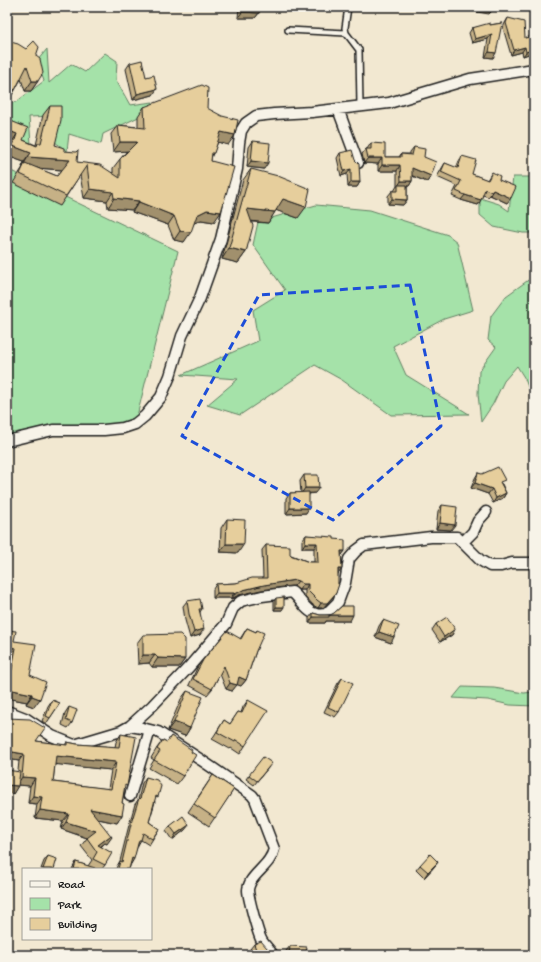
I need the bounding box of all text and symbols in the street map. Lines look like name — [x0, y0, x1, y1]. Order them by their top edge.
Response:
legend — [22, 868, 152, 940]
text: Road — [58, 879, 85, 893]
text: Park — [57, 899, 83, 913]
text: Building — [57, 919, 97, 933]

